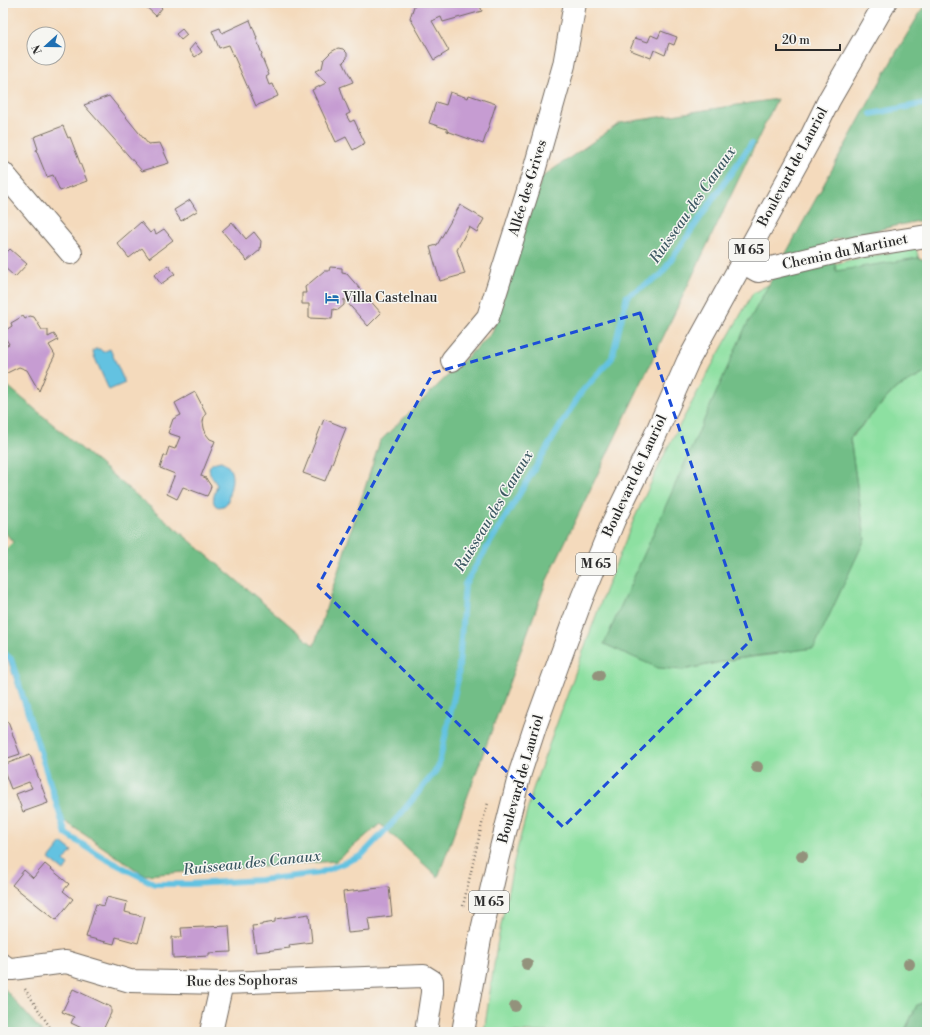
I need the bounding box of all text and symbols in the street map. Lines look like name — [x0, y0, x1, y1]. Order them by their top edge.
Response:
north arrow — [26, 26, 66, 66]
scale bar — [776, 26, 840, 52]
text: 20 m — [782, 33, 810, 48]
text: N — [29, 42, 46, 56]
street label: Boulevard de Lauriol — [753, 104, 832, 231]
street label: Allée des Grives — [504, 137, 551, 239]
water label: Ruisseau des Canaux — [645, 143, 741, 268]
street label: Chemin du Martinet — [781, 230, 909, 274]
road number: M 65 — [729, 239, 769, 261]
place label: Villa Castelnau — [342, 289, 438, 307]
hotel icon: Villa Castelnau — [324, 290, 340, 306]
street label: Boulevard de Lauriol — [598, 412, 671, 541]
water label: Ruisseau des Canaux — [450, 447, 538, 576]
road number: M 65 — [576, 553, 616, 575]
street label: Boulevard de Lauriol — [494, 713, 548, 846]
water label: Ruisseau des Canaux — [181, 846, 322, 880]
road number: M 65 — [469, 891, 509, 913]
street label: Rue des Sophoras — [186, 971, 298, 991]

